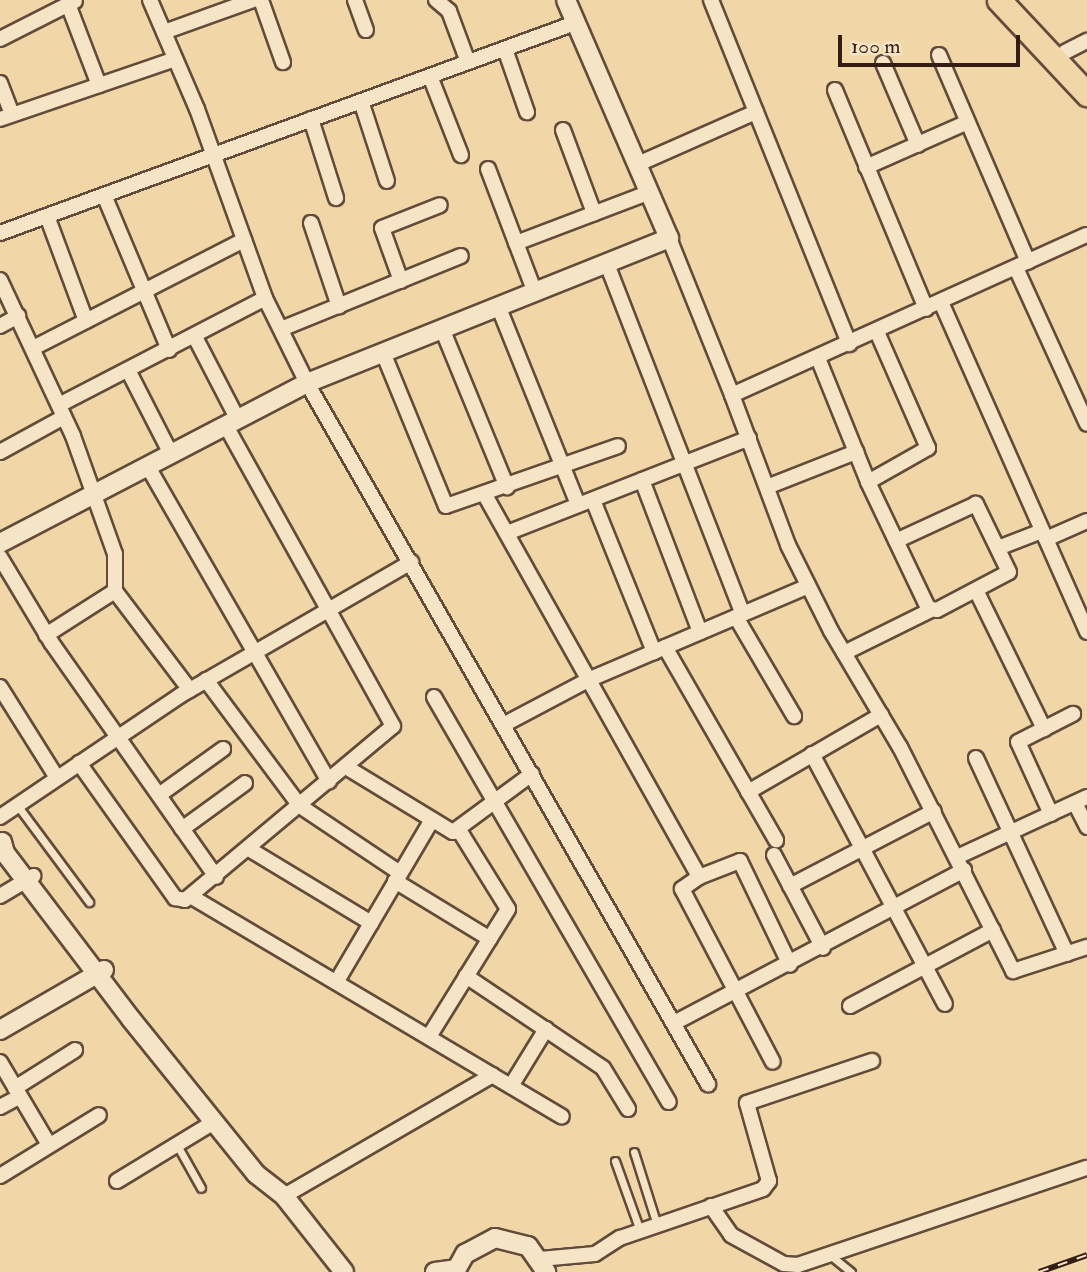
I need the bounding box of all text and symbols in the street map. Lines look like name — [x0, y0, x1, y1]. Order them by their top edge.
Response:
scale bar — [842, 21, 1024, 65]
text: 100 m — [851, 33, 901, 60]

